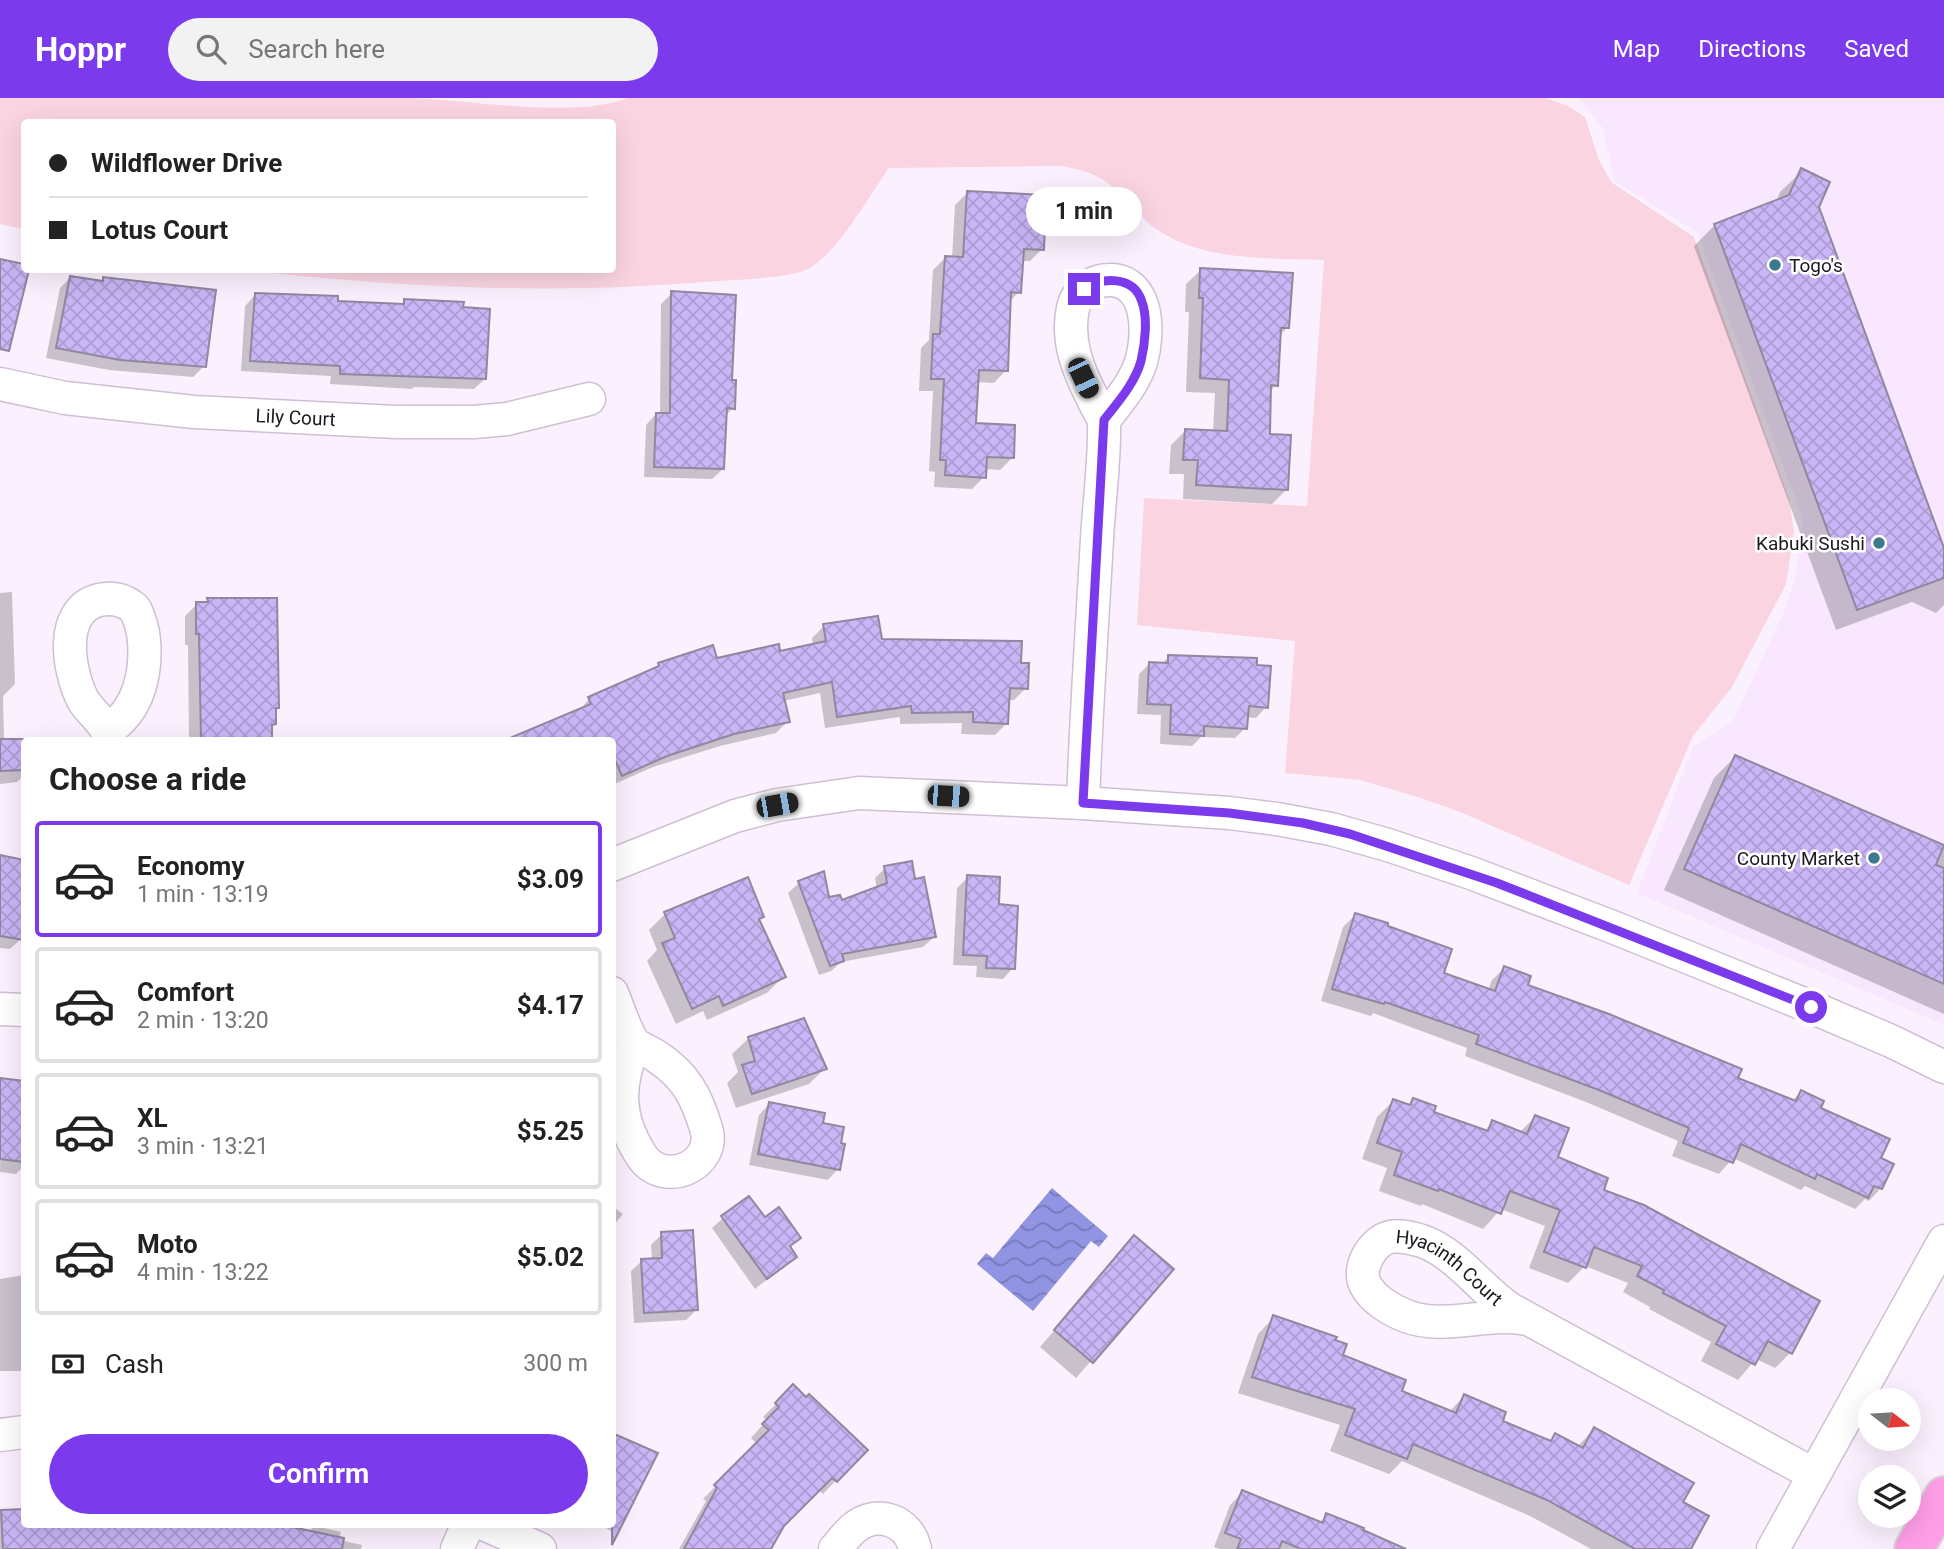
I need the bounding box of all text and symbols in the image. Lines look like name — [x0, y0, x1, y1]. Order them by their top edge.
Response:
search box — [168, 18, 658, 81]
text: Hoppr — [35, 30, 126, 69]
icon: search — [192, 30, 230, 68]
text: Search here — [248, 34, 385, 64]
text: Map — [1613, 35, 1660, 63]
text: Directions — [1698, 35, 1806, 63]
text: Saved — [1844, 35, 1909, 63]
text: Wildflower Drive — [91, 148, 282, 178]
callout: 1 min — [1026, 188, 1142, 236]
text: 1 min — [1055, 198, 1113, 225]
text: Lotus Court — [91, 215, 228, 245]
place label: Togo's — [1789, 254, 1843, 277]
marker: Togo's — [1767, 257, 1783, 273]
route end — [1068, 273, 1100, 305]
car — [1065, 355, 1102, 401]
street label: Lily Court — [255, 404, 336, 430]
place label: Kabuki Sushi — [1756, 532, 1865, 555]
marker: Kabuki Sushi — [1871, 535, 1887, 551]
text: Choose a ride — [49, 760, 246, 798]
car — [927, 784, 970, 808]
car — [755, 791, 800, 819]
place label: County Market — [1737, 847, 1860, 870]
icon: car — [53, 848, 116, 911]
marker: County Market — [1866, 850, 1882, 866]
text: Economy — [137, 851, 244, 881]
text: $3.09 — [517, 864, 584, 894]
text: 1 min · 13:19 — [137, 881, 269, 908]
icon: car — [53, 974, 116, 1037]
text: Comfort — [137, 977, 234, 1007]
text: $4.17 — [517, 990, 584, 1020]
route start — [1795, 991, 1827, 1023]
text: 2 min · 13:20 — [137, 1007, 269, 1034]
icon: car — [53, 1100, 116, 1163]
text: XL — [137, 1103, 168, 1133]
text: $5.25 — [517, 1116, 584, 1146]
text: 3 min · 13:21 — [137, 1133, 269, 1160]
street label: Hyacinth Court — [1395, 1224, 1507, 1310]
icon: car — [53, 1226, 116, 1289]
text: Moto — [137, 1229, 198, 1259]
text: $5.02 — [517, 1242, 584, 1272]
text: 4 min · 13:22 — [137, 1259, 269, 1286]
icon: cash — [49, 1345, 87, 1383]
text: Cash — [105, 1349, 164, 1379]
text: 300 m — [523, 1350, 588, 1377]
north arrow — [1858, 1388, 1922, 1451]
map controls — [1858, 1388, 1921, 1528]
button: Confirm — [49, 1434, 588, 1514]
button: layers — [1858, 1465, 1921, 1528]

